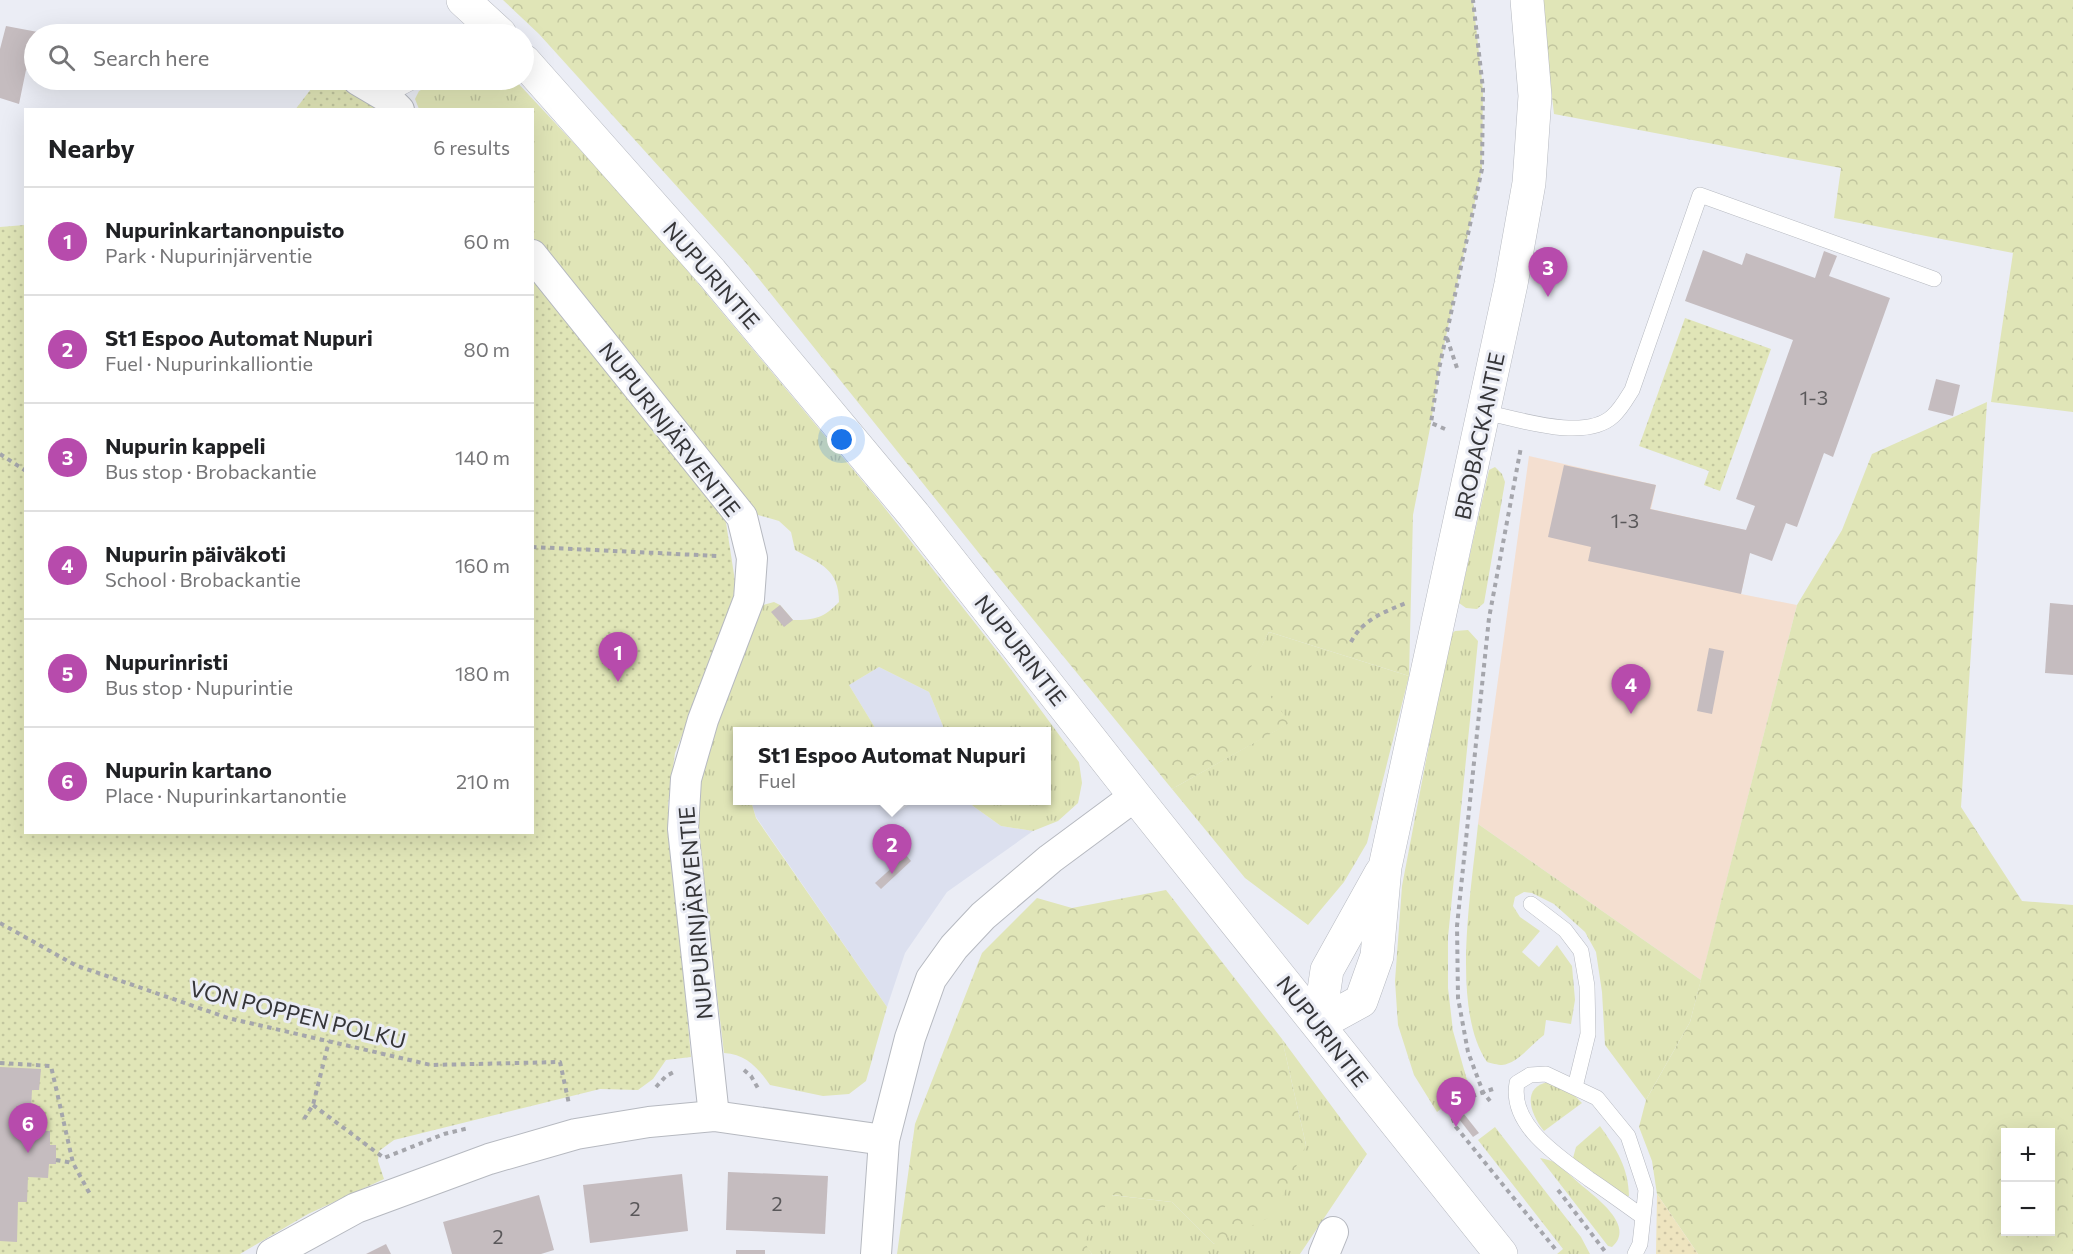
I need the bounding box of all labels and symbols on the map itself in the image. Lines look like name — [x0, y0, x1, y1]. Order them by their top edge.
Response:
street label: NUPURINTIE — [658, 216, 766, 334]
pin: 3 — [1528, 248, 1568, 297]
street label: NUPURINJÄRVENTIE — [593, 336, 747, 522]
street label: BROBACKANTIE — [1448, 350, 1510, 522]
house number: 1-3 — [1800, 385, 1828, 409]
your location — [827, 425, 856, 454]
house number: 1-3 — [1611, 508, 1639, 532]
street label: NUPURINTIE — [969, 589, 1073, 711]
pin: 1 — [598, 632, 638, 682]
pin: 4 — [1612, 664, 1650, 714]
street label: NUPURINJÄRVENTIE — [672, 805, 718, 1021]
pin: 2 — [872, 824, 912, 874]
street label: NUPURINTIE — [1271, 970, 1375, 1092]
street label: VON POPPEN POLKU — [187, 974, 409, 1054]
pin: 5 — [1436, 1078, 1476, 1127]
pin: 6 — [9, 1104, 48, 1153]
house number: 2 — [771, 1191, 783, 1215]
house number: 2 — [629, 1196, 641, 1220]
house number: 2 — [492, 1224, 504, 1248]

